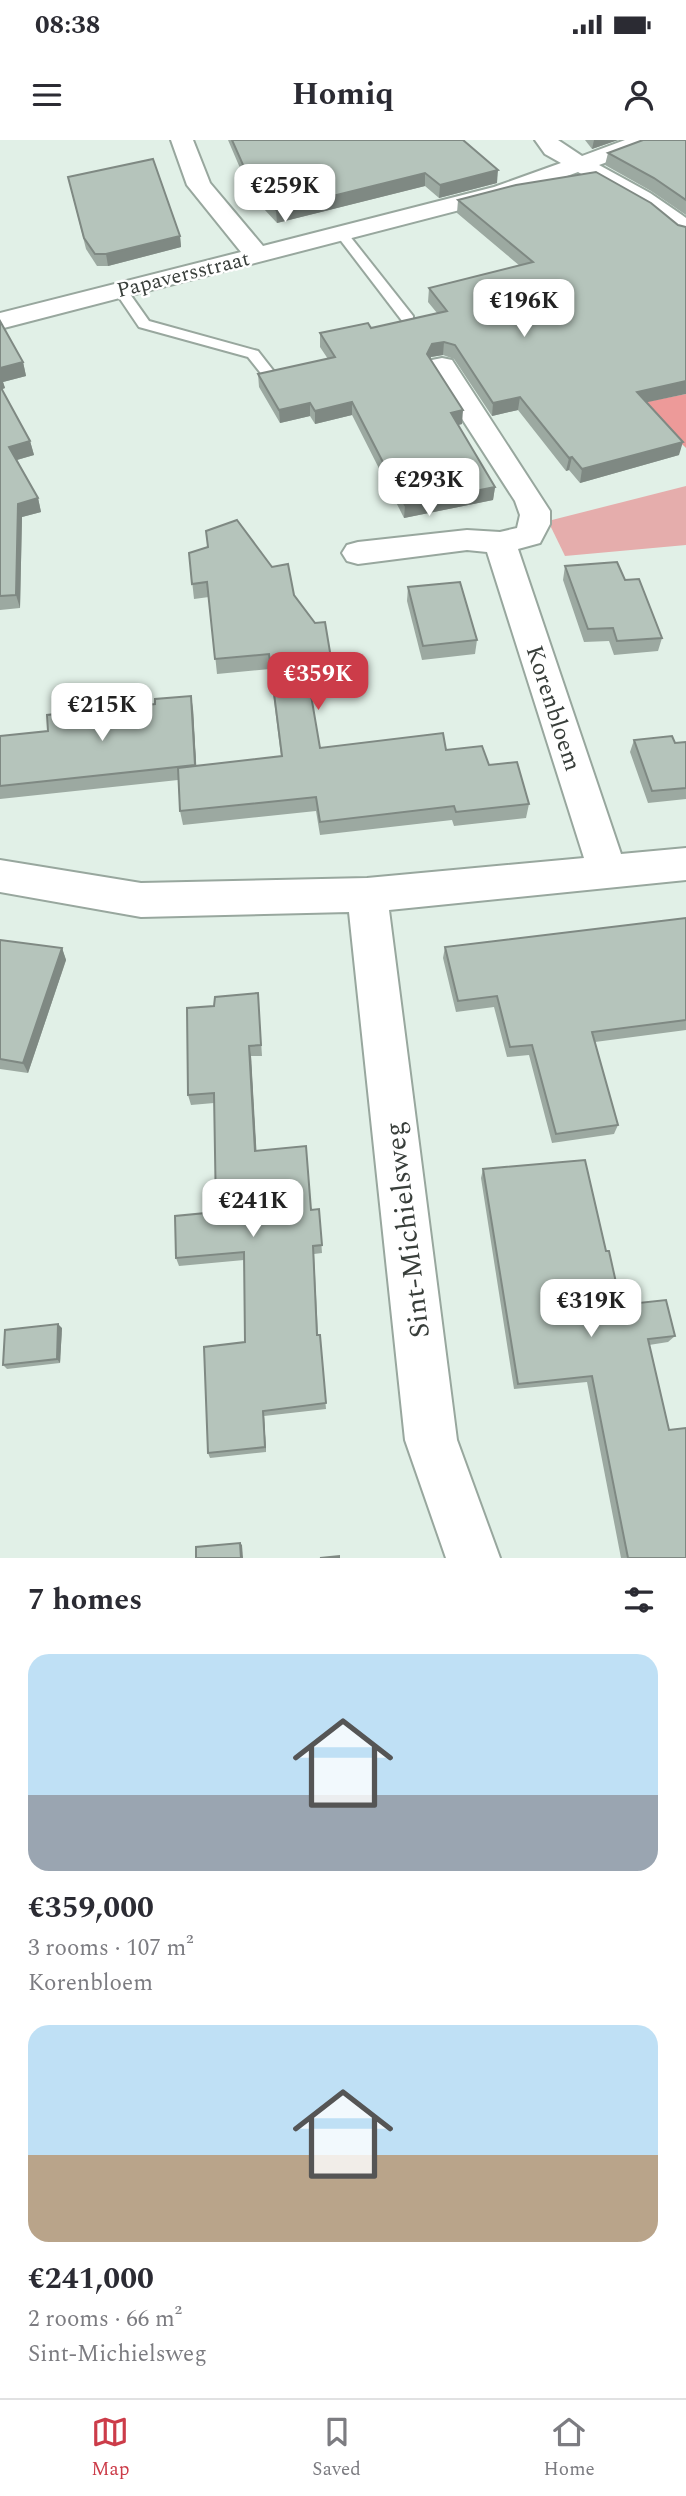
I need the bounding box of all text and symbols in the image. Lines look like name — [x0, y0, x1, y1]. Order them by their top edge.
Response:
text: 08:38 — [35, 5, 100, 45]
text: Homiq — [292, 70, 394, 119]
icon: menu — [28, 76, 66, 114]
icon: person — [620, 76, 658, 114]
pin: €259K — [236, 164, 334, 224]
text: €259K — [250, 169, 320, 204]
street label: Papaversstraat — [113, 243, 253, 307]
pin: €196K — [475, 280, 573, 339]
text: €196K — [489, 284, 559, 319]
pin: €293K — [380, 458, 478, 518]
text: €293K — [394, 463, 464, 498]
street label: Korenbloem — [516, 641, 590, 776]
pin: €359K — [269, 652, 367, 712]
text: €359K — [283, 657, 353, 692]
pin: €215K — [53, 684, 151, 743]
text: €215K — [67, 688, 137, 723]
street label: Sint-Michielsweg — [373, 1119, 442, 1340]
pin: €241K — [204, 1180, 302, 1239]
text: €241K — [218, 1184, 288, 1219]
pin: €319K — [542, 1280, 640, 1339]
text: €319K — [556, 1284, 626, 1319]
text: 7 homes — [28, 1577, 142, 1623]
icon: filters — [620, 1581, 658, 1619]
icon: home — [280, 1700, 406, 1826]
text: €359,000 — [28, 1885, 154, 1931]
text: 3 rooms · 107 m² — [28, 1931, 194, 1966]
text: Korenbloem — [28, 1966, 153, 2001]
icon: home — [280, 2071, 406, 2197]
text: €241,000 — [28, 2256, 154, 2302]
text: 2 rooms · 66 m² — [28, 2302, 182, 2337]
text: Sint-Michielsweg — [28, 2337, 207, 2372]
tab: Map — [91, 2413, 130, 2484]
tab: Saved — [312, 2413, 361, 2484]
tab: Home — [543, 2413, 595, 2484]

